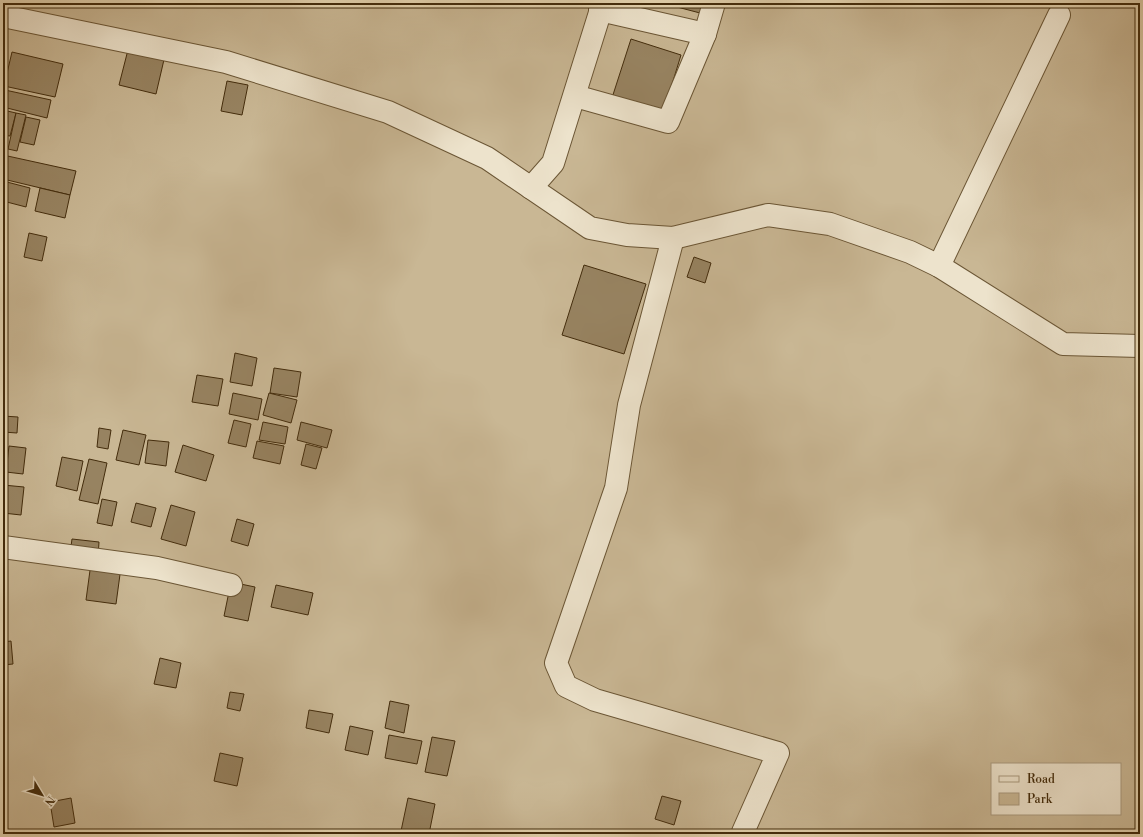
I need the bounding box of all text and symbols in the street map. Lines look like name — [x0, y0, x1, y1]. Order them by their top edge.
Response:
legend — [991, 763, 1121, 815]
text: Road — [1027, 772, 1055, 787]
north arrow — [22, 775, 62, 815]
text: Park — [1027, 792, 1053, 807]
text: N — [41, 793, 57, 809]

